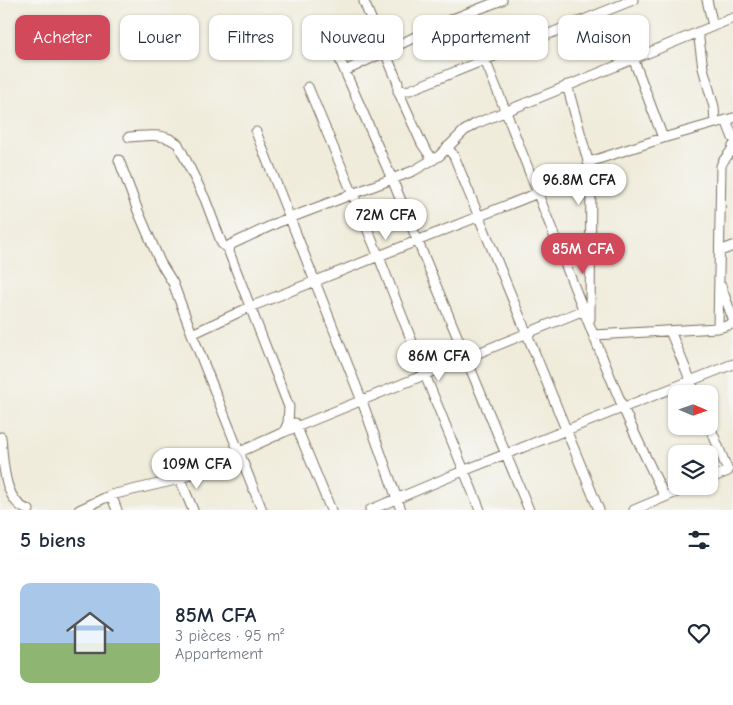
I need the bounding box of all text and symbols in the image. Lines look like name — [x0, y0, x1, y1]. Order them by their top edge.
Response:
chip: Acheter — [15, 15, 110, 60]
chip: Louer — [120, 15, 199, 60]
chip: Filtres — [209, 15, 292, 60]
chip: Nouveau — [302, 15, 403, 60]
chip: Appartement — [413, 15, 548, 60]
chip: Maison — [558, 15, 649, 60]
pin: 96.8M CFA — [522, 164, 636, 206]
text: 96.8M CFA — [542, 171, 616, 189]
pin: 72M CFA — [340, 198, 432, 241]
text: 72M CFA — [356, 206, 416, 224]
pin: 85M CFA — [537, 232, 629, 275]
text: 85M CFA — [552, 240, 614, 258]
pin: 86M CFA — [393, 340, 485, 382]
text: 86M CFA — [408, 347, 470, 365]
north arrow — [668, 385, 718, 435]
map controls — [668, 385, 718, 495]
button: layers — [668, 445, 718, 495]
pin: 109M CFA — [145, 448, 249, 490]
text: 109M CFA — [162, 455, 232, 473]
icon: filters — [685, 526, 713, 554]
text: 5 biens — [20, 528, 85, 552]
icon: home — [60, 603, 120, 663]
text: 85M CFA — [175, 603, 256, 627]
icon: heart — [685, 619, 713, 647]
text: 3 pièces · 95 m² — [175, 627, 284, 645]
text: Appartement — [175, 645, 263, 663]

